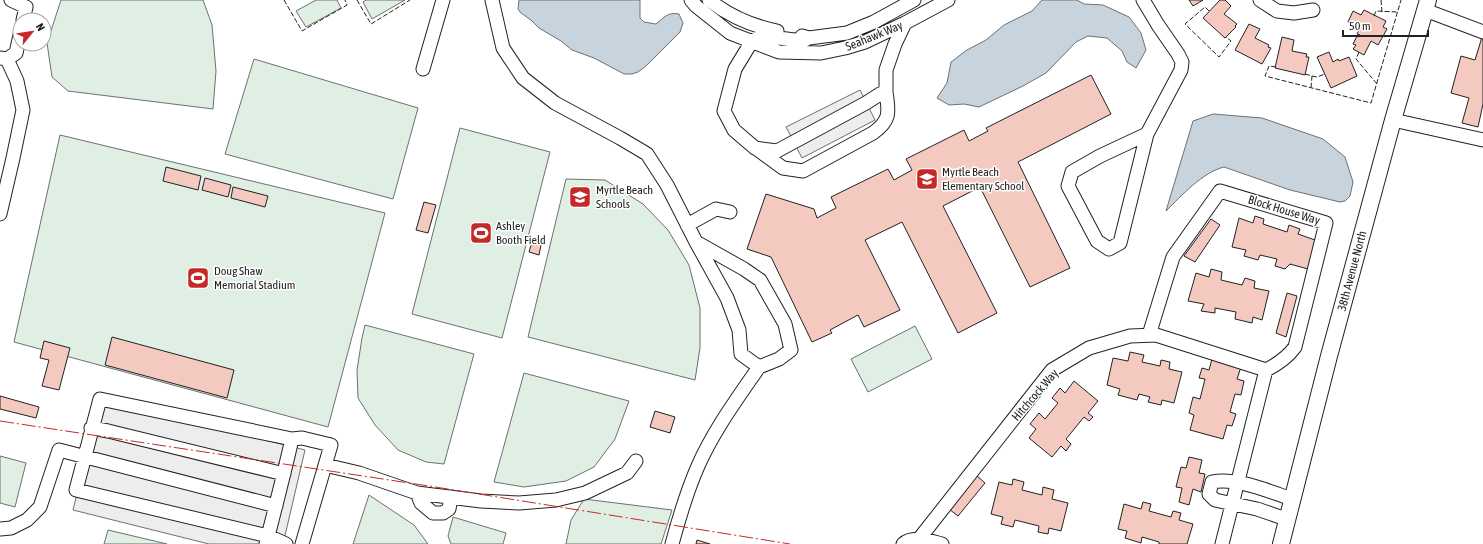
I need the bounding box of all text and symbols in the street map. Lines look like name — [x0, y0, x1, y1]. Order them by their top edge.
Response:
north arrow — [12, 12, 52, 52]
scale bar — [1343, 12, 1428, 38]
street label: Seahawk Way — [843, 18, 905, 54]
text: 50 m — [1349, 19, 1371, 33]
text: N — [34, 21, 47, 33]
place label: Myrtle Beach Elementary School — [942, 165, 1025, 193]
school or university icon: Myrtle Beach Elementary School — [914, 166, 940, 192]
place label: Myrtle Beach Schools — [596, 183, 653, 211]
school or university icon: Myrtle Beach Schools — [567, 184, 593, 210]
street label: Block House Way — [1246, 192, 1322, 228]
place label: Ashley Booth Field — [496, 219, 546, 247]
sports icon: Ashley Booth Field — [468, 220, 494, 246]
street label: 38th Avenue North — [1335, 229, 1369, 313]
place label: Doug Shaw Memorial Stadium — [214, 264, 295, 292]
sports icon: Doug Shaw Memorial Stadium — [185, 265, 211, 291]
street label: Hitchcock Way — [1009, 366, 1061, 424]

